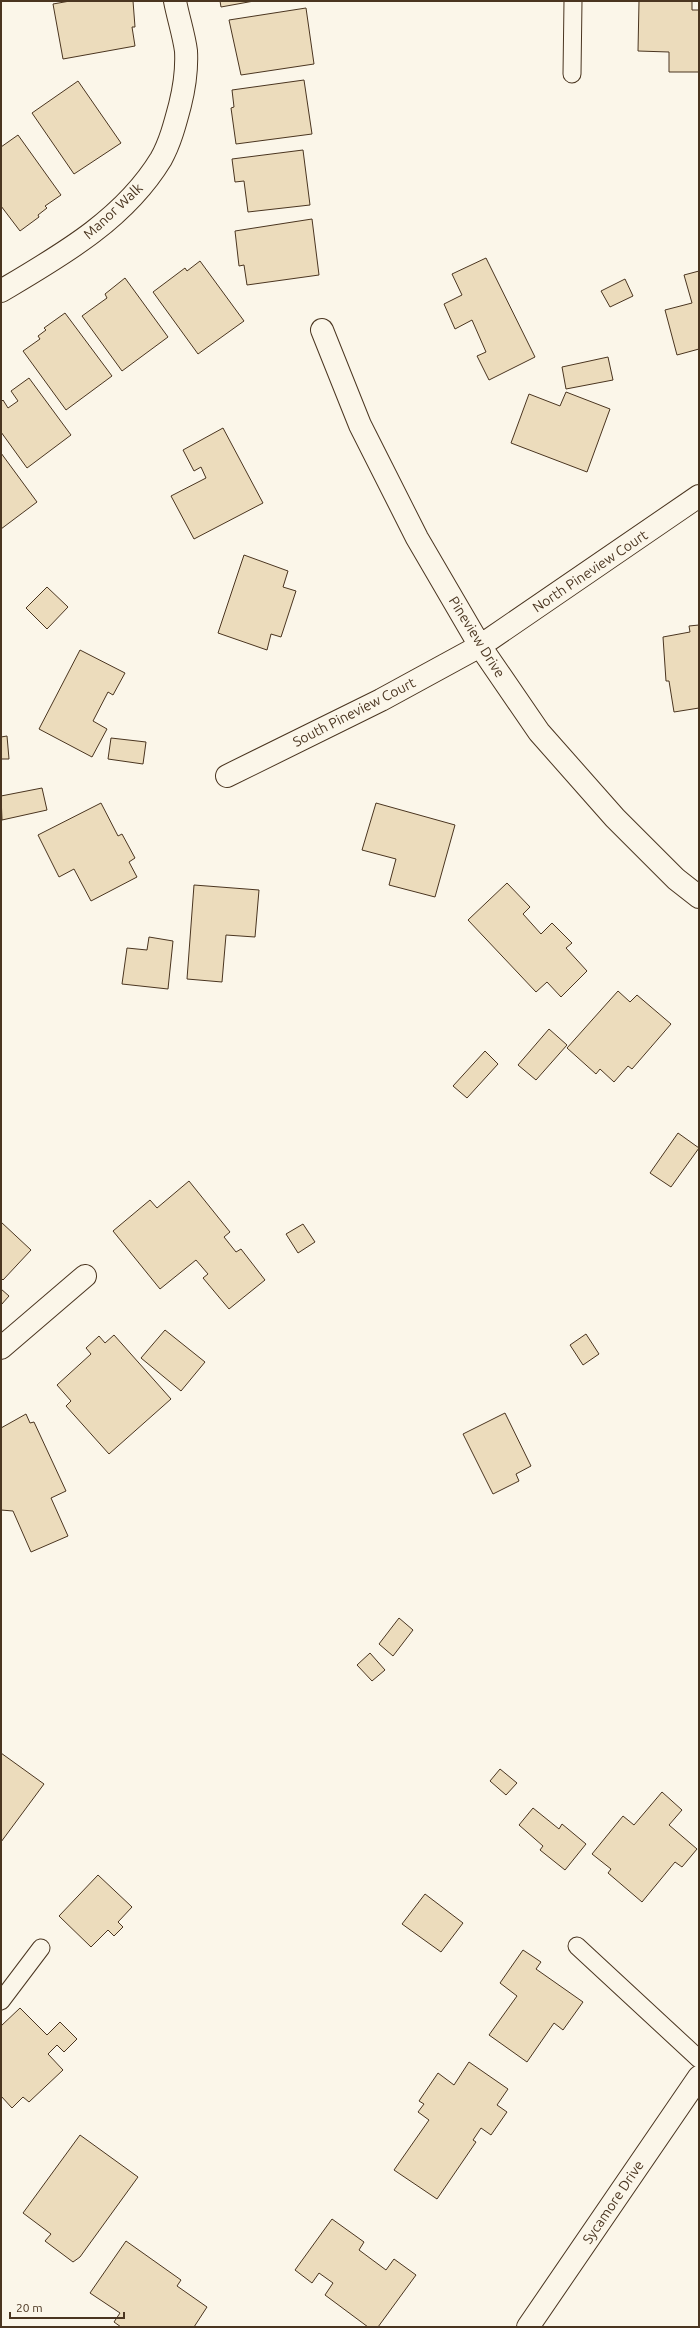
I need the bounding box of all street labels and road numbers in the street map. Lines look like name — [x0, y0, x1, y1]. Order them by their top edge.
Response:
street label: Manor Walk — [80, 180, 146, 242]
street label: North Pineview Court — [529, 526, 651, 615]
street label: Pineview Drive — [446, 593, 508, 681]
street label: South Pineview Court — [290, 674, 418, 750]
street label: Sycamore Drive — [579, 2157, 647, 2247]

